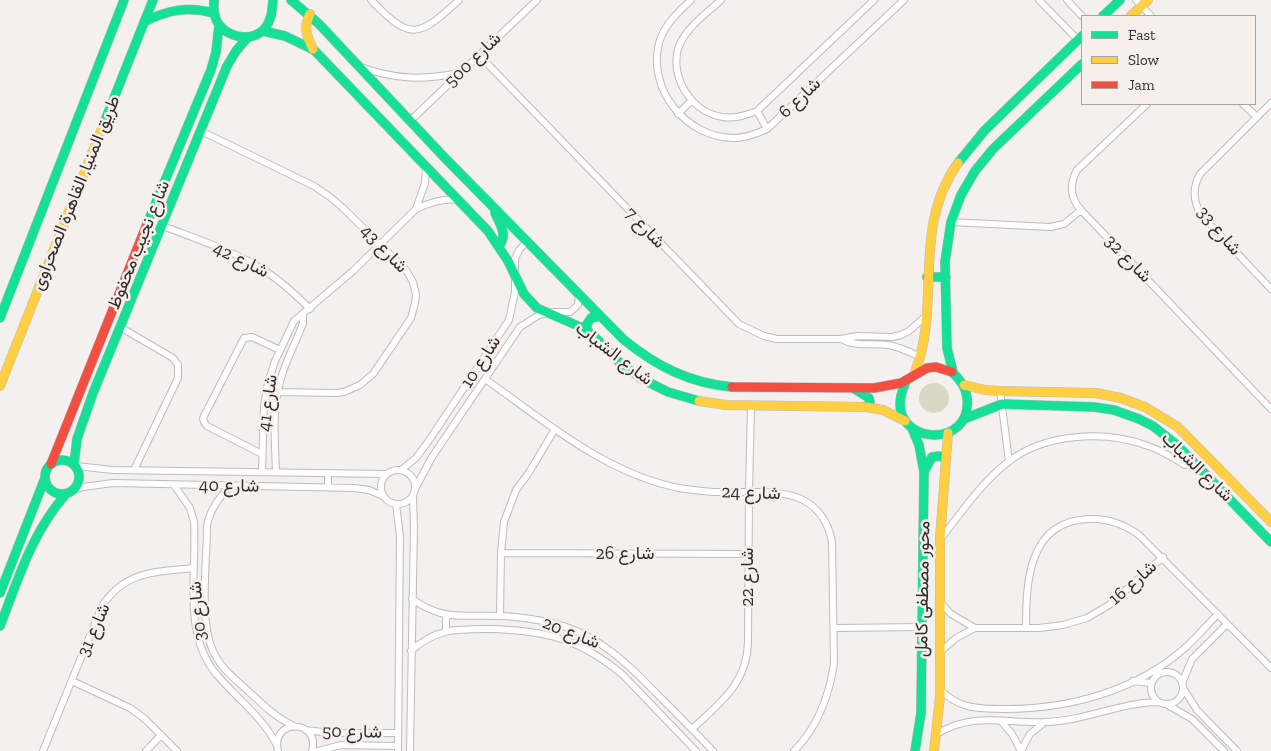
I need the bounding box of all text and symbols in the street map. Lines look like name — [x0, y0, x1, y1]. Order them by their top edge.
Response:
legend — [1081, 15, 1256, 105]
text: Fast — [1128, 26, 1156, 44]
street label: شارع 500 — [440, 28, 506, 92]
text: Slow — [1128, 51, 1159, 69]
street label: شارع 6 — [774, 73, 826, 123]
text: Jam — [1128, 76, 1155, 94]
street label: طريق المنيا, القاهرة الصحراوى — [27, 92, 125, 294]
street label: شارع نجيب محفوظ — [103, 177, 175, 313]
street label: شارع 33 — [1192, 202, 1246, 260]
street label: شارع 7 — [620, 203, 670, 253]
street label: شارع 43 — [356, 220, 412, 278]
street label: شارع 32 — [1100, 231, 1156, 287]
street label: شارع 42 — [210, 237, 272, 283]
street label: شارع الشباب — [571, 318, 657, 390]
street label: شارع 10 — [456, 332, 506, 392]
street label: شارع 41 — [253, 373, 283, 433]
street label: شارع الشباب — [1157, 427, 1237, 507]
street label: شارع 40 — [199, 475, 259, 497]
street label: شارع 24 — [721, 481, 781, 505]
street label: محور مصطفى كامل — [911, 521, 935, 657]
street label: شارع 26 — [595, 543, 655, 565]
street label: شارع 22 — [737, 548, 759, 606]
street label: شارع 16 — [1104, 556, 1162, 610]
street label: شارع 30 — [185, 580, 211, 642]
street label: شارع 31 — [73, 600, 115, 660]
street label: شارع 20 — [539, 612, 603, 654]
street label: شارع 50 — [322, 721, 382, 743]

